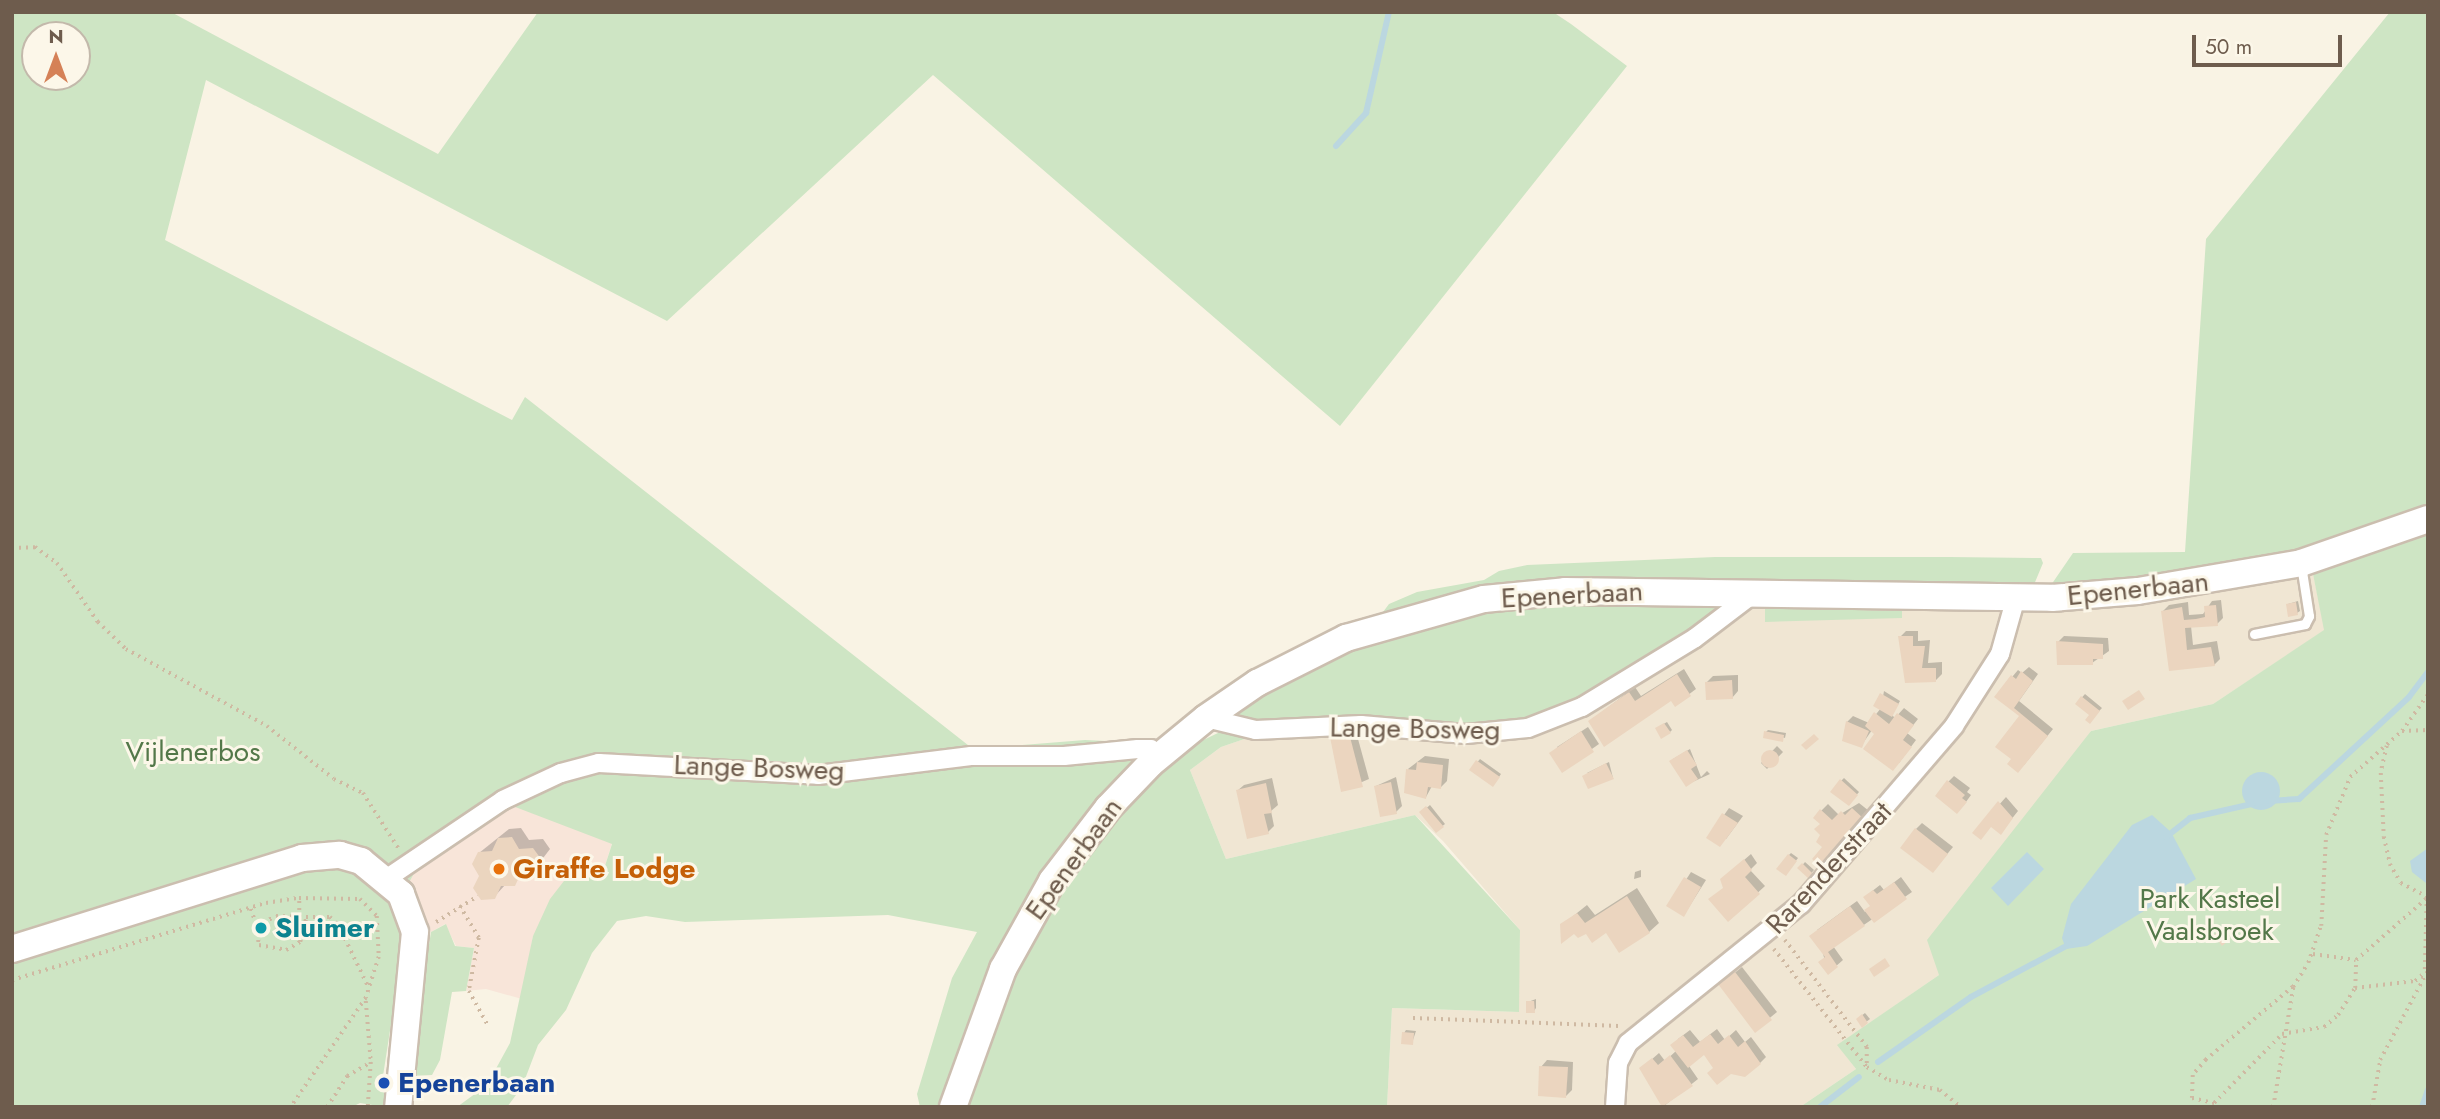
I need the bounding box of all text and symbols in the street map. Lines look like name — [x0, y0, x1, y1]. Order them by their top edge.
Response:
north arrow — [21, 21, 91, 91]
scale bar — [2195, 21, 2346, 65]
text: N — [48, 23, 64, 50]
text: 50 m — [2205, 32, 2252, 62]
street label: Epenerbaan — [2066, 565, 2210, 613]
street label: Epenerbaan — [1500, 575, 1644, 615]
street label: Lange Bosweg — [1329, 711, 1501, 747]
park label: Vijlenerbos — [126, 735, 260, 769]
street label: Lange Bosweg — [673, 748, 845, 788]
street label: Epenerbaan — [1019, 792, 1129, 926]
street label: Rarenderstraat — [1759, 795, 1899, 941]
place label: Giraffe Lodge — [513, 852, 696, 886]
marker: Giraffe Lodge — [491, 861, 507, 877]
park label: Park Kasteel Vaalsbroek — [2140, 882, 2280, 948]
place label: Sluimer — [275, 911, 374, 945]
marker: Sluimer — [253, 920, 269, 936]
place label: Epenerbaan — [398, 1066, 555, 1100]
marker: Epenerbaan — [376, 1075, 392, 1091]

